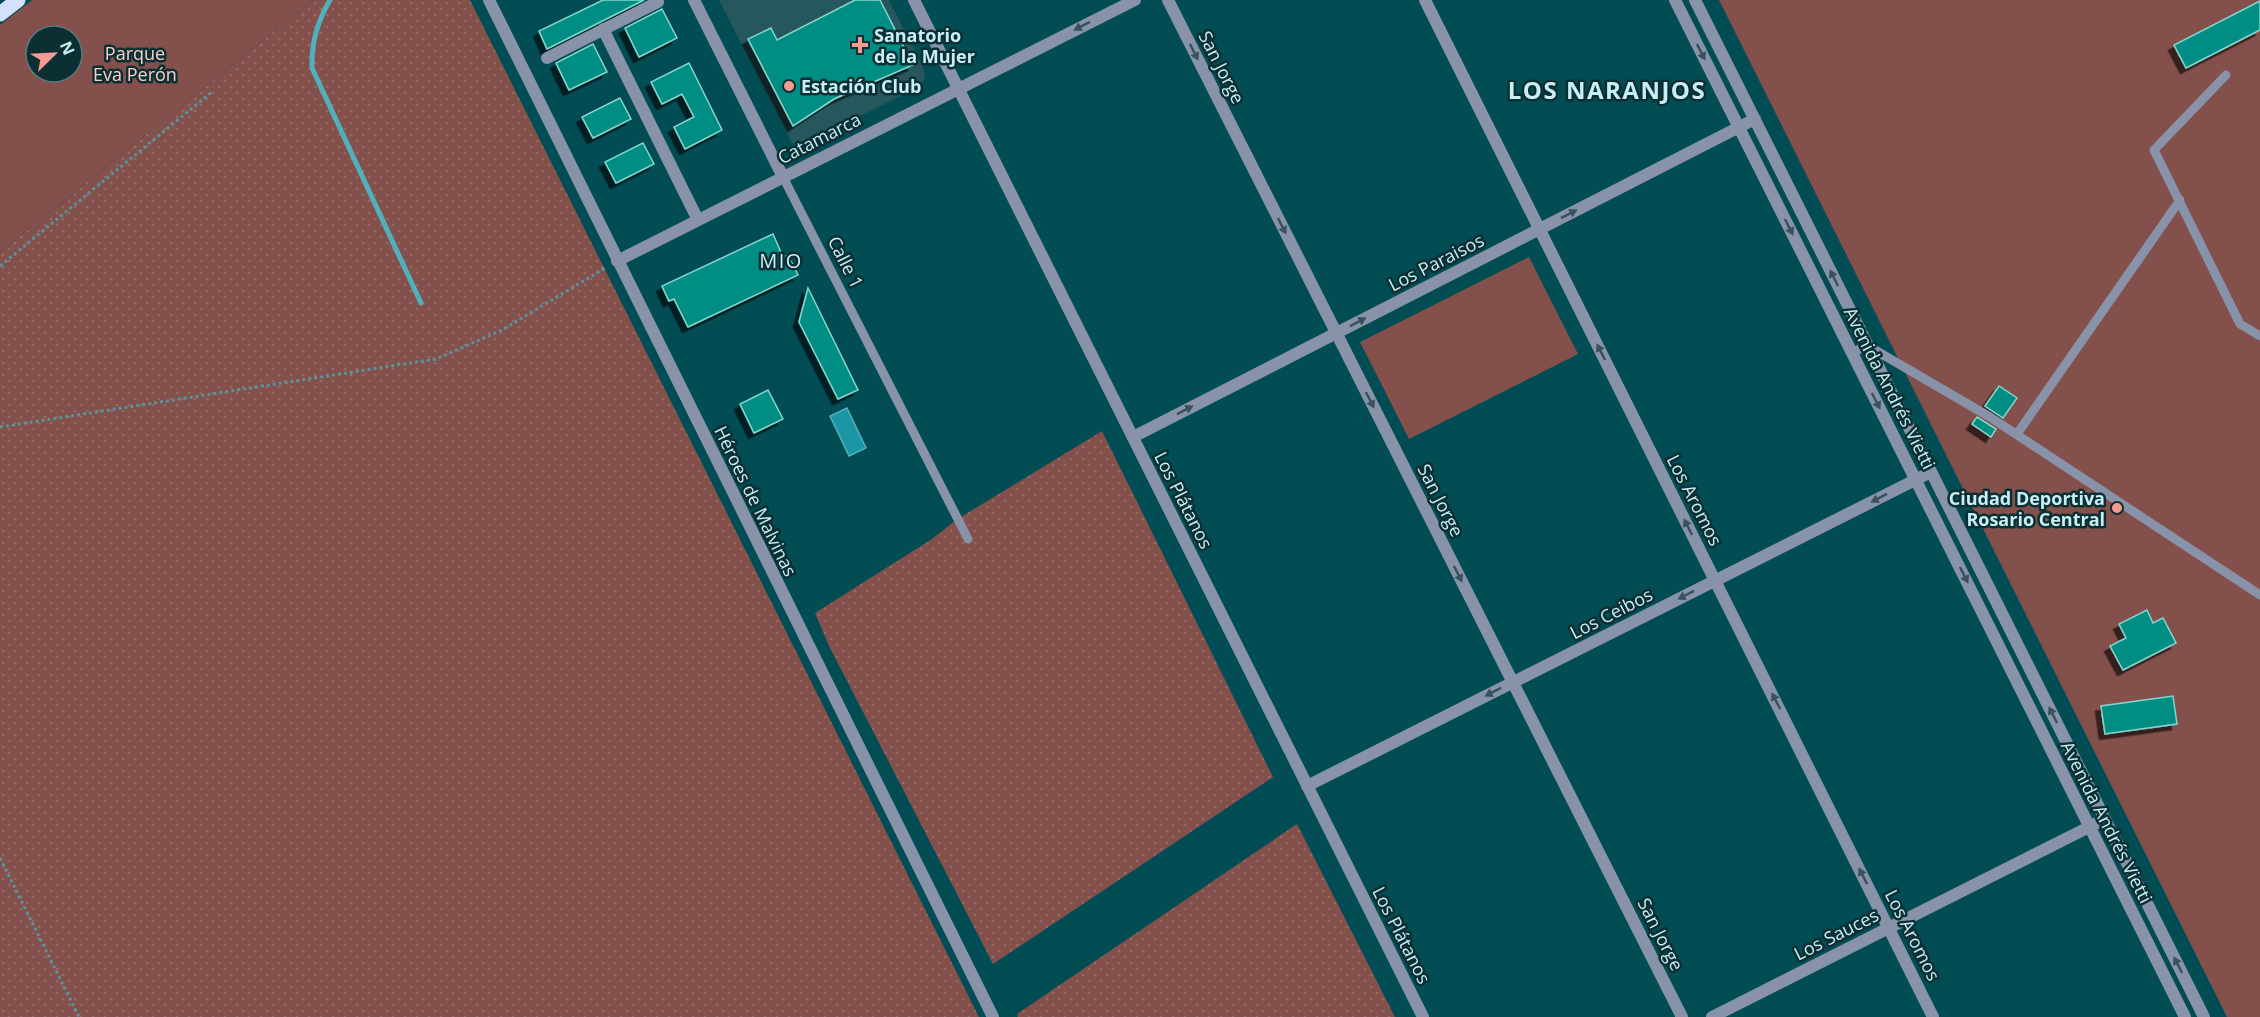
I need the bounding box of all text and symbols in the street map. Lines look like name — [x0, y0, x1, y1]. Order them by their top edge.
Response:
one-way arrow — [1074, 21, 1091, 31]
place label: Sanatorio de la Mujer — [874, 23, 975, 68]
north arrow — [24, 24, 84, 84]
street label: San Jorge — [1193, 27, 1251, 107]
marker: Sanatorio de la Mujer — [851, 36, 869, 54]
text: N — [55, 37, 80, 58]
park label: Parque Eva Perón — [93, 41, 177, 86]
one-way arrow — [1190, 44, 1199, 61]
one-way arrow — [1696, 44, 1706, 61]
district label: LOS NARANJOS — [1508, 73, 1706, 106]
place label: Estación Club — [801, 74, 921, 98]
marker: Estación Club — [782, 79, 796, 93]
street label: Catamarca — [773, 107, 865, 169]
one-way arrow — [1561, 209, 1578, 219]
one-way arrow — [1278, 218, 1287, 235]
one-way arrow — [1784, 218, 1793, 235]
street label: Los Paraisos — [1384, 228, 1488, 296]
street label: Calle 1 — [823, 232, 869, 292]
district label: MIO — [759, 247, 803, 274]
one-way arrow — [1830, 269, 1840, 287]
street label: Avenida Andrés Vietti — [1839, 303, 1941, 473]
one-way arrow — [1350, 317, 1367, 326]
one-way arrow — [1596, 344, 1606, 361]
one-way arrow — [1366, 392, 1375, 409]
one-way arrow — [1871, 392, 1881, 409]
one-way arrow — [1176, 406, 1193, 415]
street label: Héroes de Malvinas — [709, 422, 803, 580]
street label: Los Plátanos — [1149, 447, 1219, 553]
street label: Los Aromos — [1662, 450, 1728, 550]
street label: San Jorge — [1412, 460, 1470, 540]
place label: Ciudad Deportiva Rosario Central — [1949, 486, 2105, 531]
one-way arrow — [1870, 493, 1887, 503]
marker: Ciudad Deportiva Rosario Central — [2110, 501, 2124, 515]
one-way arrow — [1684, 518, 1693, 535]
one-way arrow — [1454, 566, 1463, 583]
one-way arrow — [1959, 567, 1968, 584]
street label: Los Ceibos — [1566, 582, 1656, 644]
one-way arrow — [1678, 590, 1695, 600]
one-way arrow — [1485, 687, 1502, 697]
one-way arrow — [1771, 693, 1780, 710]
one-way arrow — [2049, 707, 2058, 724]
street label: Avenida Andrés Vietti — [2056, 737, 2158, 907]
one-way arrow — [1858, 867, 1867, 884]
street label: Los Plátanos — [1367, 882, 1437, 988]
street label: Los Aromos — [1880, 885, 1946, 985]
street label: San Jorge — [1632, 894, 1690, 974]
street label: Los Sauces — [1790, 902, 1882, 966]
one-way arrow — [2174, 956, 2183, 973]

